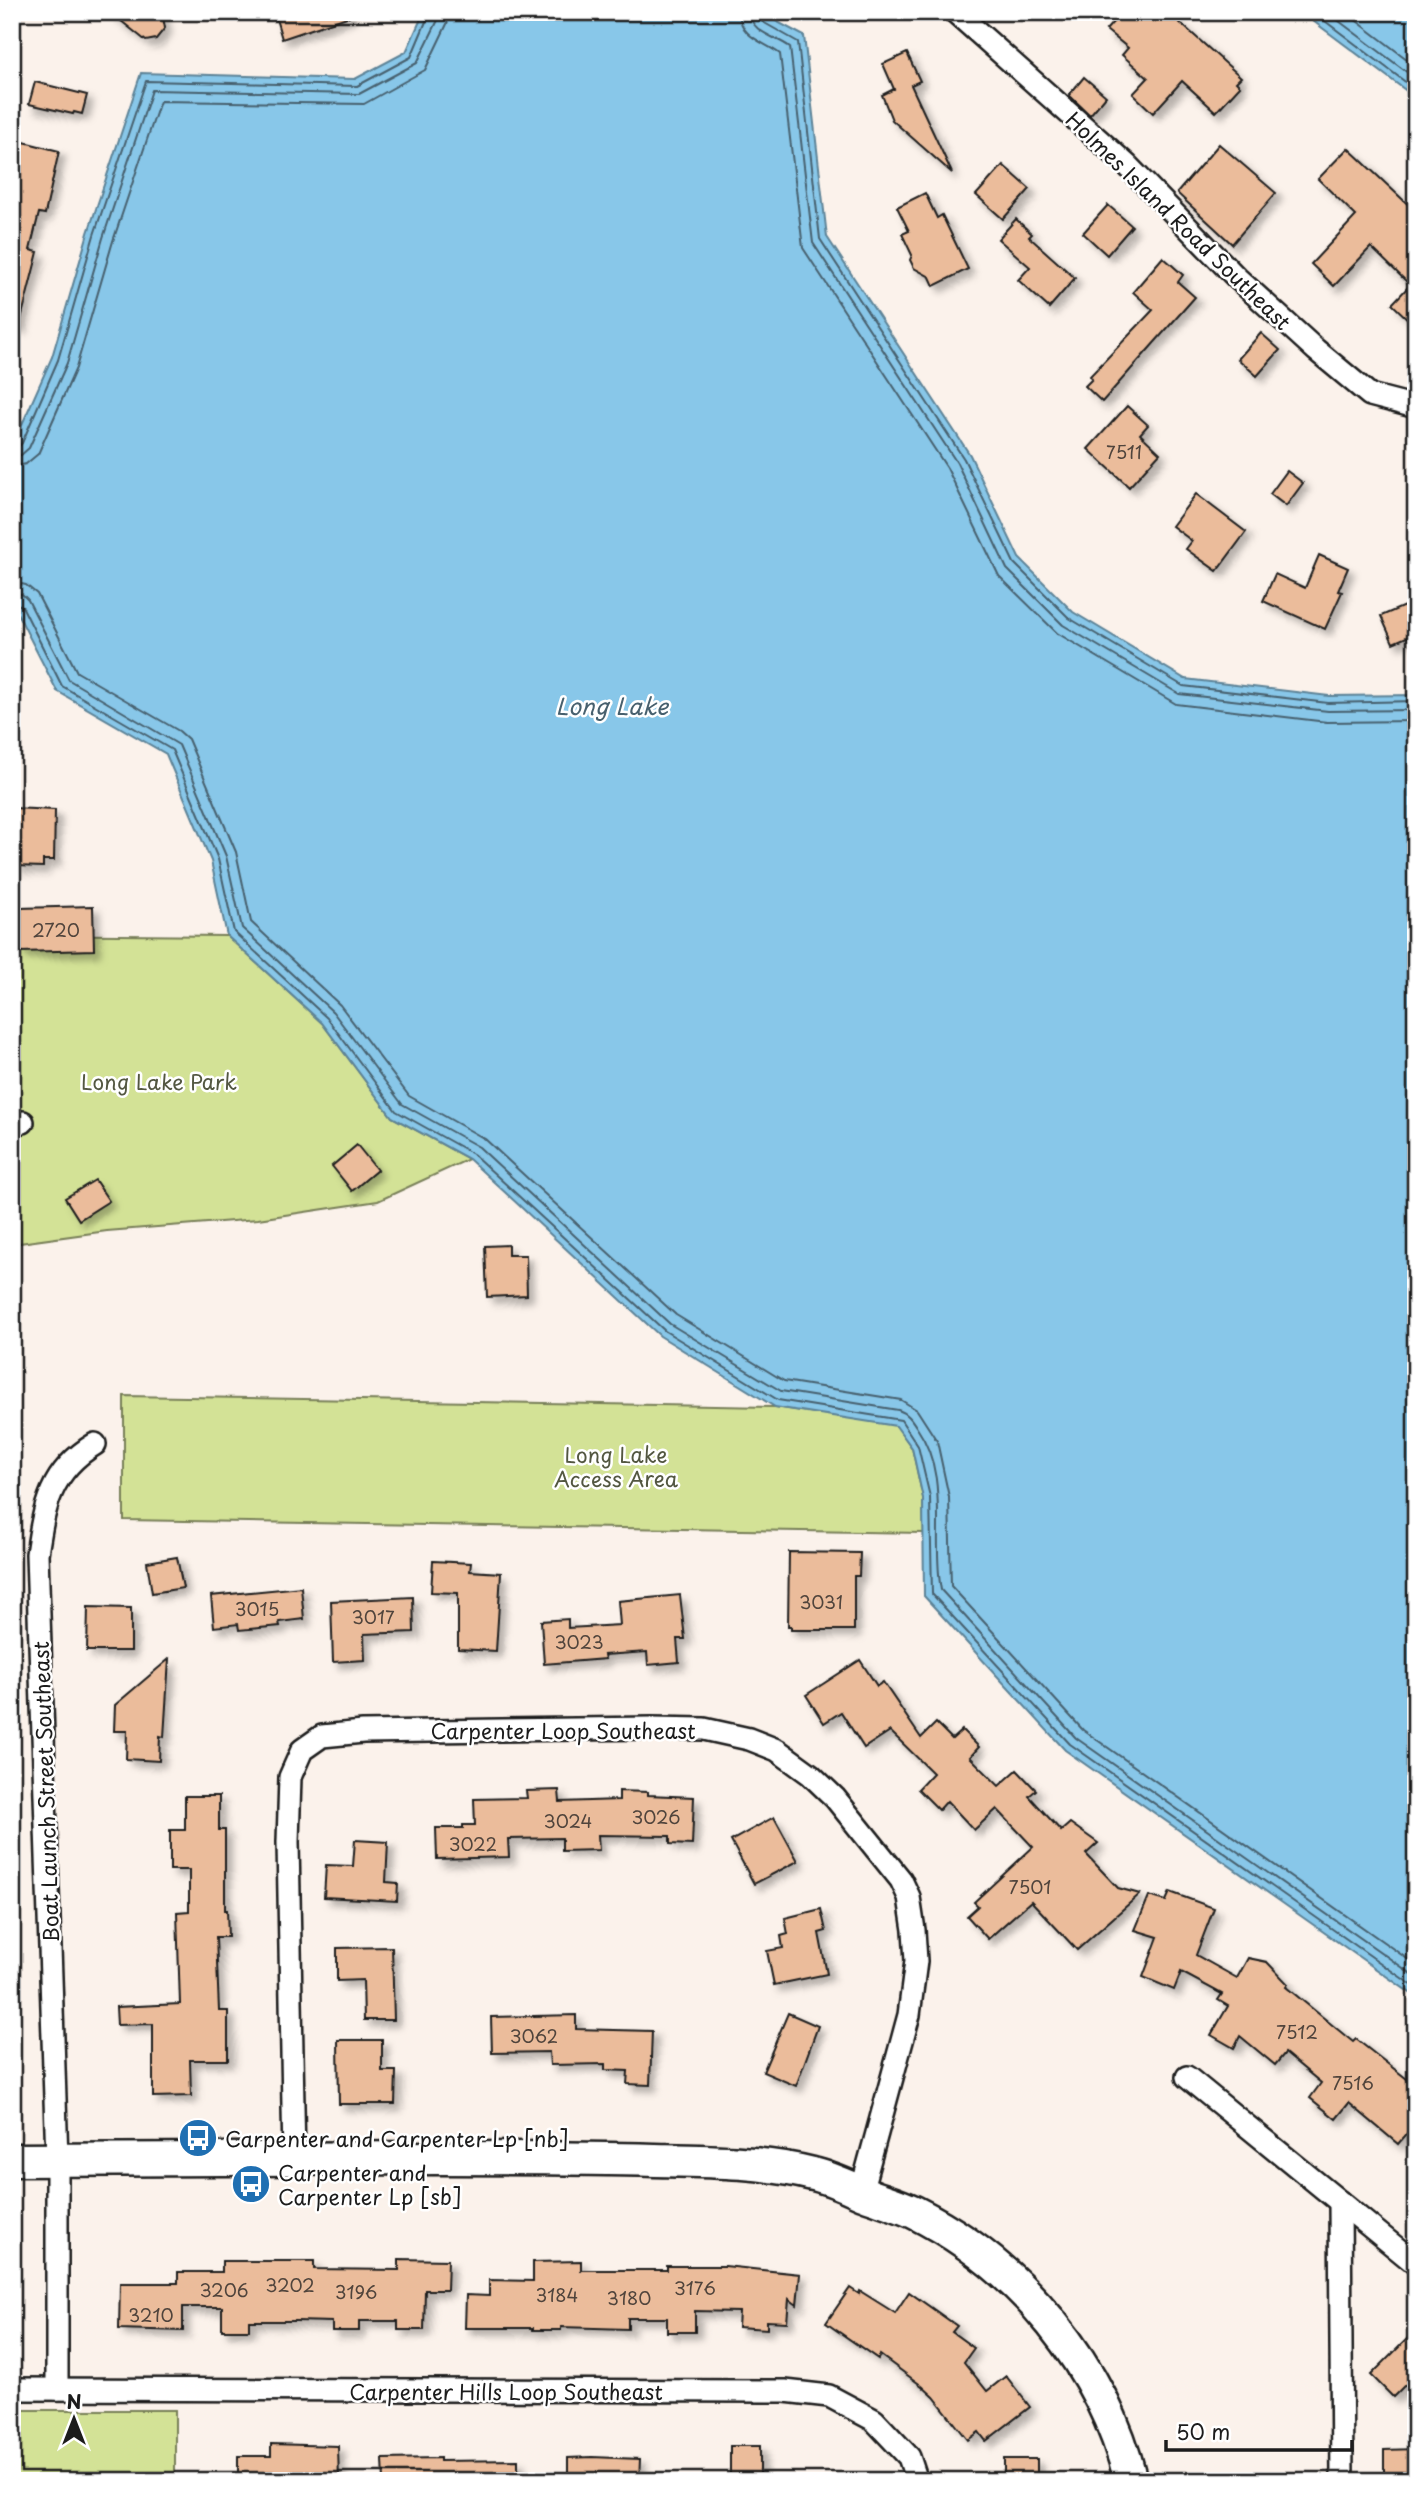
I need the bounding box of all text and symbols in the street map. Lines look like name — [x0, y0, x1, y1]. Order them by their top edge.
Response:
street label: Holmes Island Road Southeast — [1059, 103, 1299, 337]
house number: 7511 — [1106, 438, 1142, 465]
water label: Long Lake — [556, 688, 670, 723]
house number: 2720 — [32, 916, 80, 943]
park label: Long Lake Park — [81, 1065, 237, 1097]
park label: Long Lake Access Area — [554, 1438, 679, 1494]
house number: 3031 — [799, 1588, 843, 1615]
house number: 3015 — [235, 1595, 279, 1622]
house number: 3017 — [351, 1603, 395, 1630]
house number: 3023 — [554, 1628, 604, 1655]
street label: Boat Launch Street Southeast — [24, 1641, 66, 1943]
street label: Carpenter Loop Southeast — [430, 1714, 696, 1746]
house number: 3026 — [632, 1803, 680, 1830]
house number: 3024 — [544, 1807, 592, 1834]
house number: 3022 — [449, 1830, 497, 1857]
house number: 7501 — [1009, 1873, 1051, 1900]
house number: 7512 — [1276, 2018, 1318, 2045]
house number: 3062 — [510, 2022, 558, 2049]
house number: 7516 — [1332, 2069, 1374, 2096]
bus stop icon: Carpenter and Carpenter Lp [nb] — [177, 2117, 219, 2159]
place label: Carpenter and Carpenter Lp [nb] — [225, 2122, 568, 2154]
place label: Carpenter and Carpenter Lp [sb] — [278, 2156, 462, 2212]
bus stop icon: Carpenter and Carpenter Lp [sb] — [230, 2163, 272, 2205]
house number: 3202 — [265, 2271, 315, 2298]
house number: 3176 — [674, 2274, 716, 2301]
house number: 3206 — [199, 2276, 249, 2303]
house number: 3196 — [335, 2278, 377, 2305]
house number: 3184 — [536, 2281, 578, 2308]
house number: 3180 — [607, 2284, 651, 2311]
house number: 3210 — [128, 2301, 174, 2328]
street label: Carpenter Hills Loop Southeast — [349, 2375, 663, 2407]
north arrow — [38, 2384, 108, 2454]
text: N — [66, 2387, 82, 2415]
scale bar — [1166, 2409, 1351, 2453]
text: 50 m — [1176, 2415, 1230, 2447]

